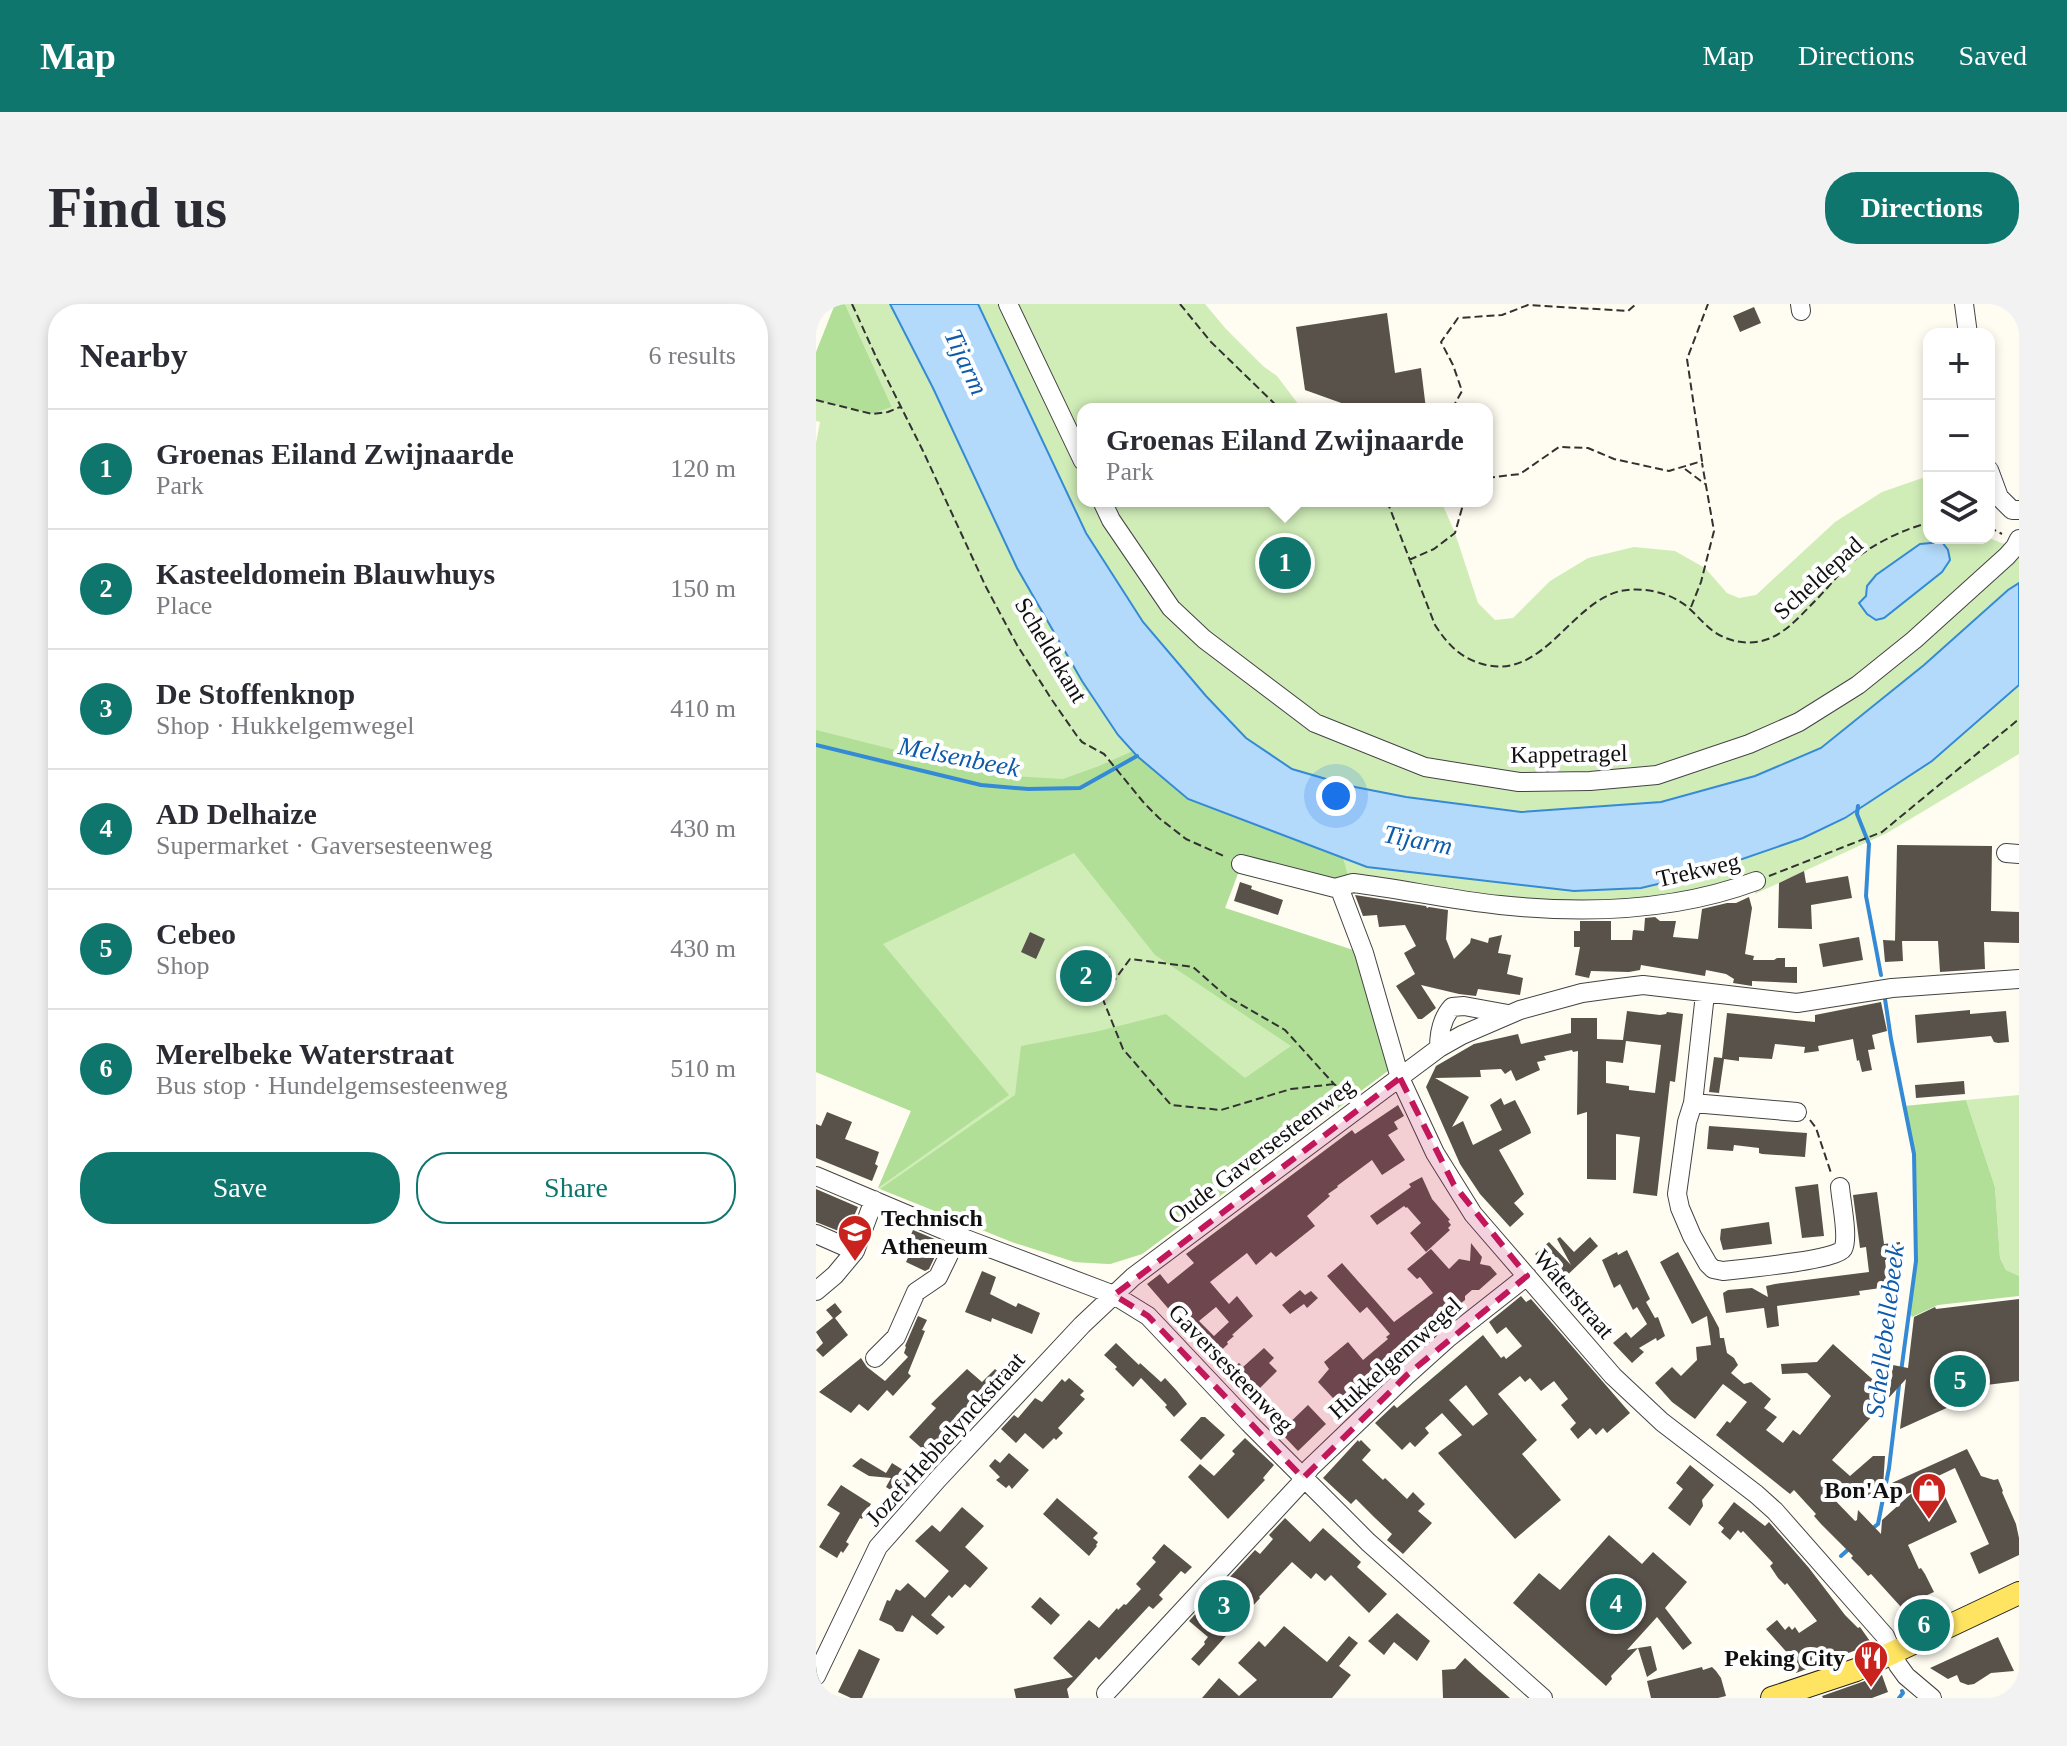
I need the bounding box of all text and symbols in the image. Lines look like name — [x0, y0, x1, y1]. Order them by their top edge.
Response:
text: Map — [40, 35, 116, 77]
text: Map — [1703, 40, 1754, 71]
text: Directions — [1798, 40, 1915, 71]
text: Saved — [1959, 40, 2027, 71]
button: Directions — [1825, 172, 2019, 244]
text: Find us — [48, 177, 227, 239]
water label: Tijarm — [938, 324, 994, 400]
map controls — [1923, 328, 1995, 544]
button: + — [1923, 328, 1995, 400]
text: Nearby — [80, 337, 188, 374]
text: 6 results — [649, 341, 736, 370]
button: − — [1923, 400, 1995, 472]
popup — [1077, 403, 1493, 507]
text: Groenas Eiland Zwijnaarde — [1106, 423, 1464, 456]
text: Groenas Eiland Zwijnaarde — [156, 437, 514, 470]
text: 1 — [100, 454, 113, 483]
text: 120 m — [670, 454, 736, 483]
text: Park — [1106, 457, 1154, 486]
text: Park — [156, 471, 204, 500]
button: layers — [1923, 472, 1995, 544]
street label: Scheldepad — [1768, 531, 1868, 625]
pin: 1 — [1259, 533, 1311, 593]
text: Kasteeldomein Blauwhuys — [156, 557, 495, 590]
text: 2 — [100, 574, 113, 603]
text: 150 m — [670, 574, 736, 603]
text: Place — [156, 591, 212, 620]
street label: Scheldekant — [1010, 593, 1093, 707]
text: De Stoffenknop — [156, 677, 355, 710]
text: 3 — [100, 694, 113, 723]
text: 410 m — [670, 694, 736, 723]
text: Shop · Hukkelgemwegel — [156, 711, 415, 740]
water label: Melsenbeek — [895, 731, 1022, 783]
street label: Kappetragel — [1510, 740, 1628, 768]
your location — [1316, 776, 1356, 816]
text: AD Delhaize — [156, 797, 317, 830]
text: 4 — [100, 814, 113, 843]
text: 430 m — [670, 814, 736, 843]
water label: Tijarm — [1381, 819, 1455, 861]
text: Supermarket · Gaversesteenweg — [156, 831, 492, 860]
street label: Trekweg — [1654, 848, 1742, 892]
text: Cebeo — [156, 917, 236, 950]
text: 5 — [100, 934, 113, 963]
text: 430 m — [670, 934, 736, 963]
pin: 2 — [1060, 946, 1112, 1006]
text: Shop — [156, 951, 209, 980]
text: Merelbeke Waterstraat — [156, 1037, 454, 1070]
text: 6 — [100, 1054, 113, 1083]
text: 510 m — [670, 1054, 736, 1083]
text: Bus stop · Hundelgemsesteenweg — [156, 1071, 508, 1100]
street label: Oude Gaversesteenweg — [1163, 1073, 1359, 1229]
button: Save — [80, 1152, 400, 1224]
button: Share — [416, 1152, 736, 1224]
place label: Technisch Atheneum — [881, 1205, 988, 1259]
school or university icon: Technisch Atheneum — [836, 1213, 874, 1263]
water label: Schellebellebeek — [1860, 1243, 1910, 1419]
street label: Waterstraat — [1529, 1244, 1620, 1344]
street label: Hukkelgemwegel — [1323, 1291, 1467, 1424]
street label: Gaversesteenweg — [1163, 1299, 1299, 1437]
street label: Jozef Hebbelynckstraat — [860, 1347, 1030, 1531]
pin: 5 — [1934, 1351, 1986, 1411]
shop icon: Bon'Ap — [1910, 1471, 1948, 1521]
place label: Bon'Ap — [1824, 1477, 1903, 1503]
pin: 4 — [1590, 1574, 1642, 1634]
pin: 3 — [1198, 1576, 1250, 1636]
pin: 6 — [1898, 1595, 1950, 1655]
restaurant icon: Peking City — [1852, 1639, 1890, 1689]
place label: Peking City — [1724, 1645, 1845, 1671]

